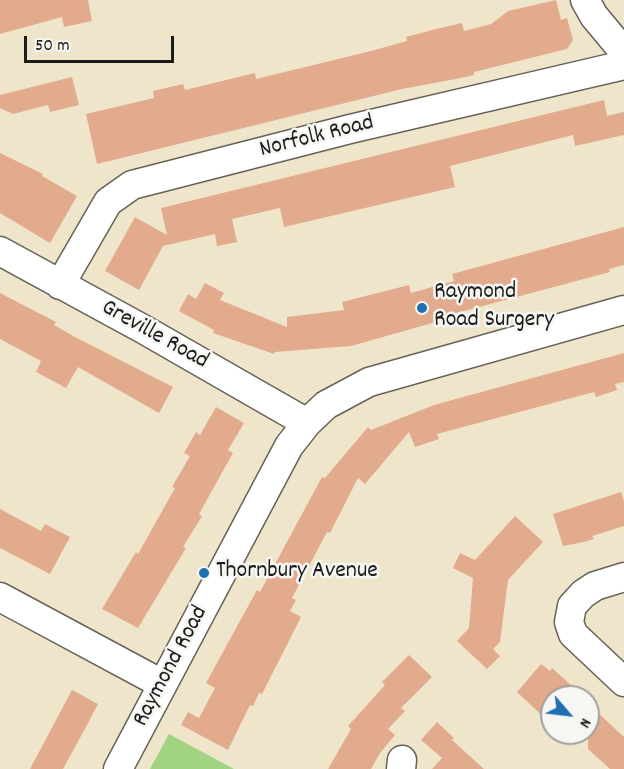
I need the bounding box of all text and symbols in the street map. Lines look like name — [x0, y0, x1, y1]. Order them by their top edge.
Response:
scale bar — [27, 24, 177, 62]
text: 50 m — [35, 34, 70, 59]
street label: Norfolk Road — [257, 110, 377, 166]
place label: Raymond Road Surgery — [434, 280, 554, 336]
street label: Greville Road — [95, 295, 213, 377]
marker: Raymond Road Surgery — [415, 301, 429, 315]
place label: Thornbury Avenue — [216, 559, 378, 587]
marker: Thornbury Avenue — [197, 566, 211, 580]
street label: Raymond Road — [128, 602, 216, 732]
north arrow — [540, 685, 600, 745]
text: N — [573, 714, 597, 732]

